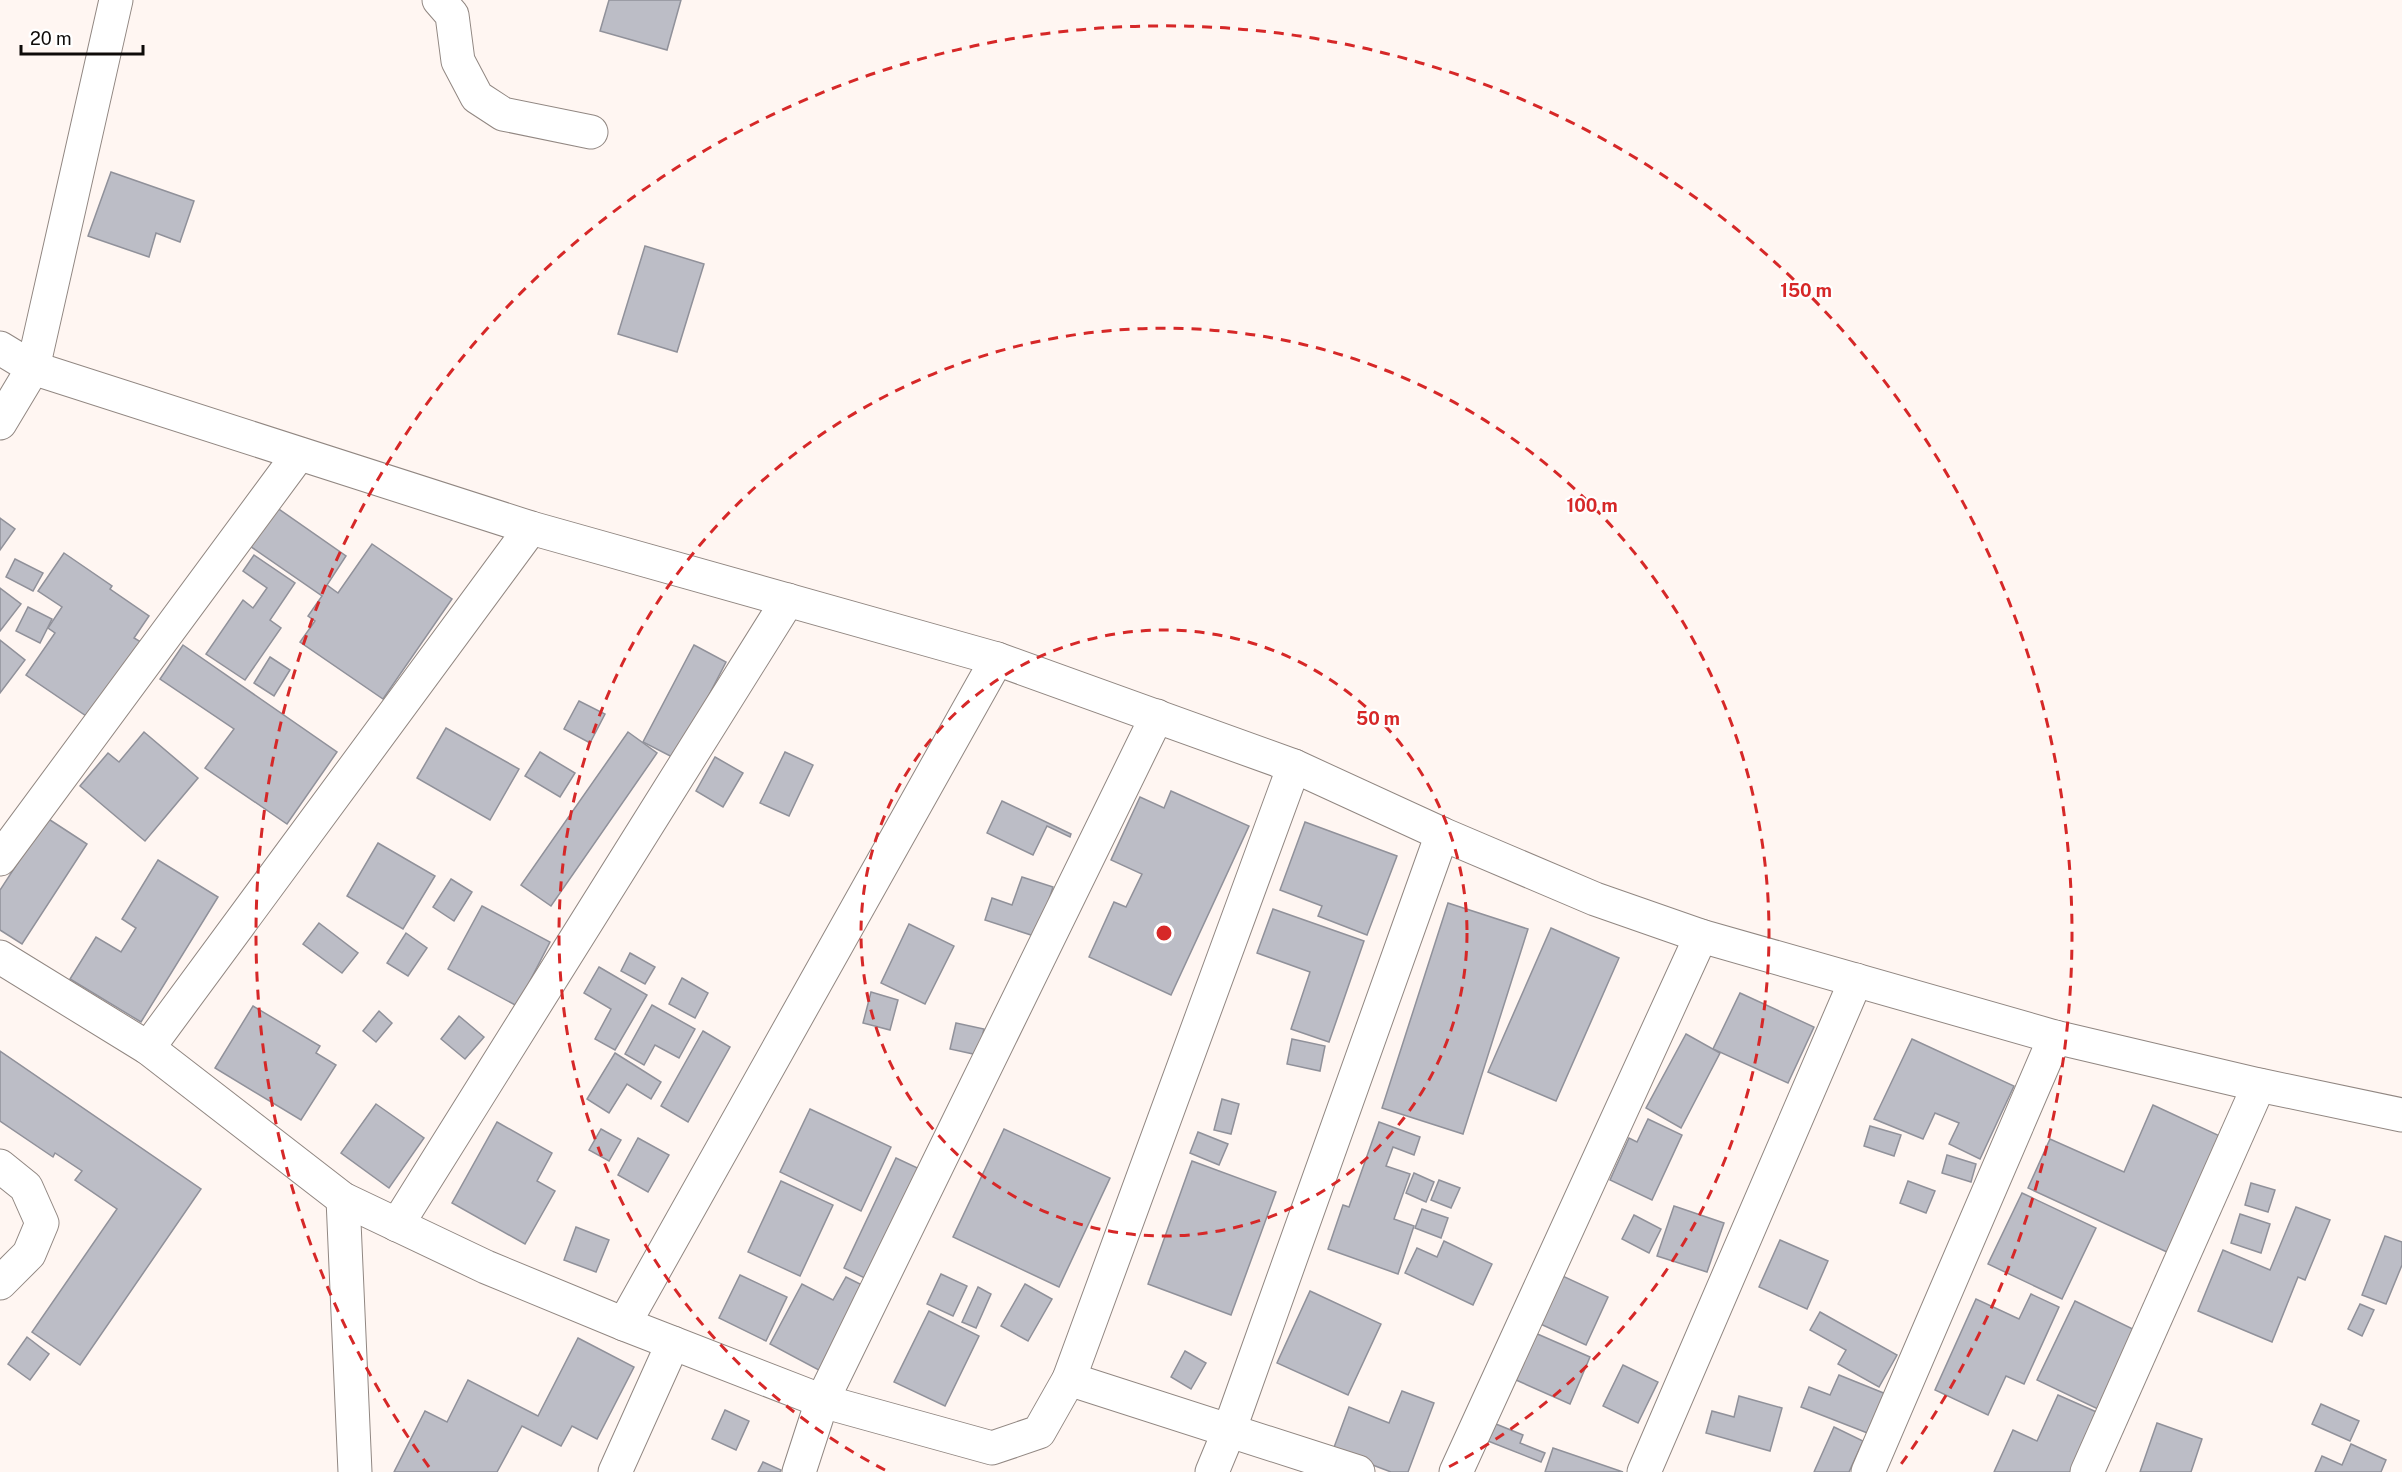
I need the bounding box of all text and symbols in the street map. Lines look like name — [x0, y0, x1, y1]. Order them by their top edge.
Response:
scale bar — [21, 18, 142, 56]
text: 20 m — [30, 28, 72, 49]
text: 150 m — [1780, 280, 1832, 301]
text: 100 m — [1566, 495, 1618, 516]
text: 50 m — [1356, 708, 1400, 729]
centre of rings — [1154, 923, 1174, 943]

